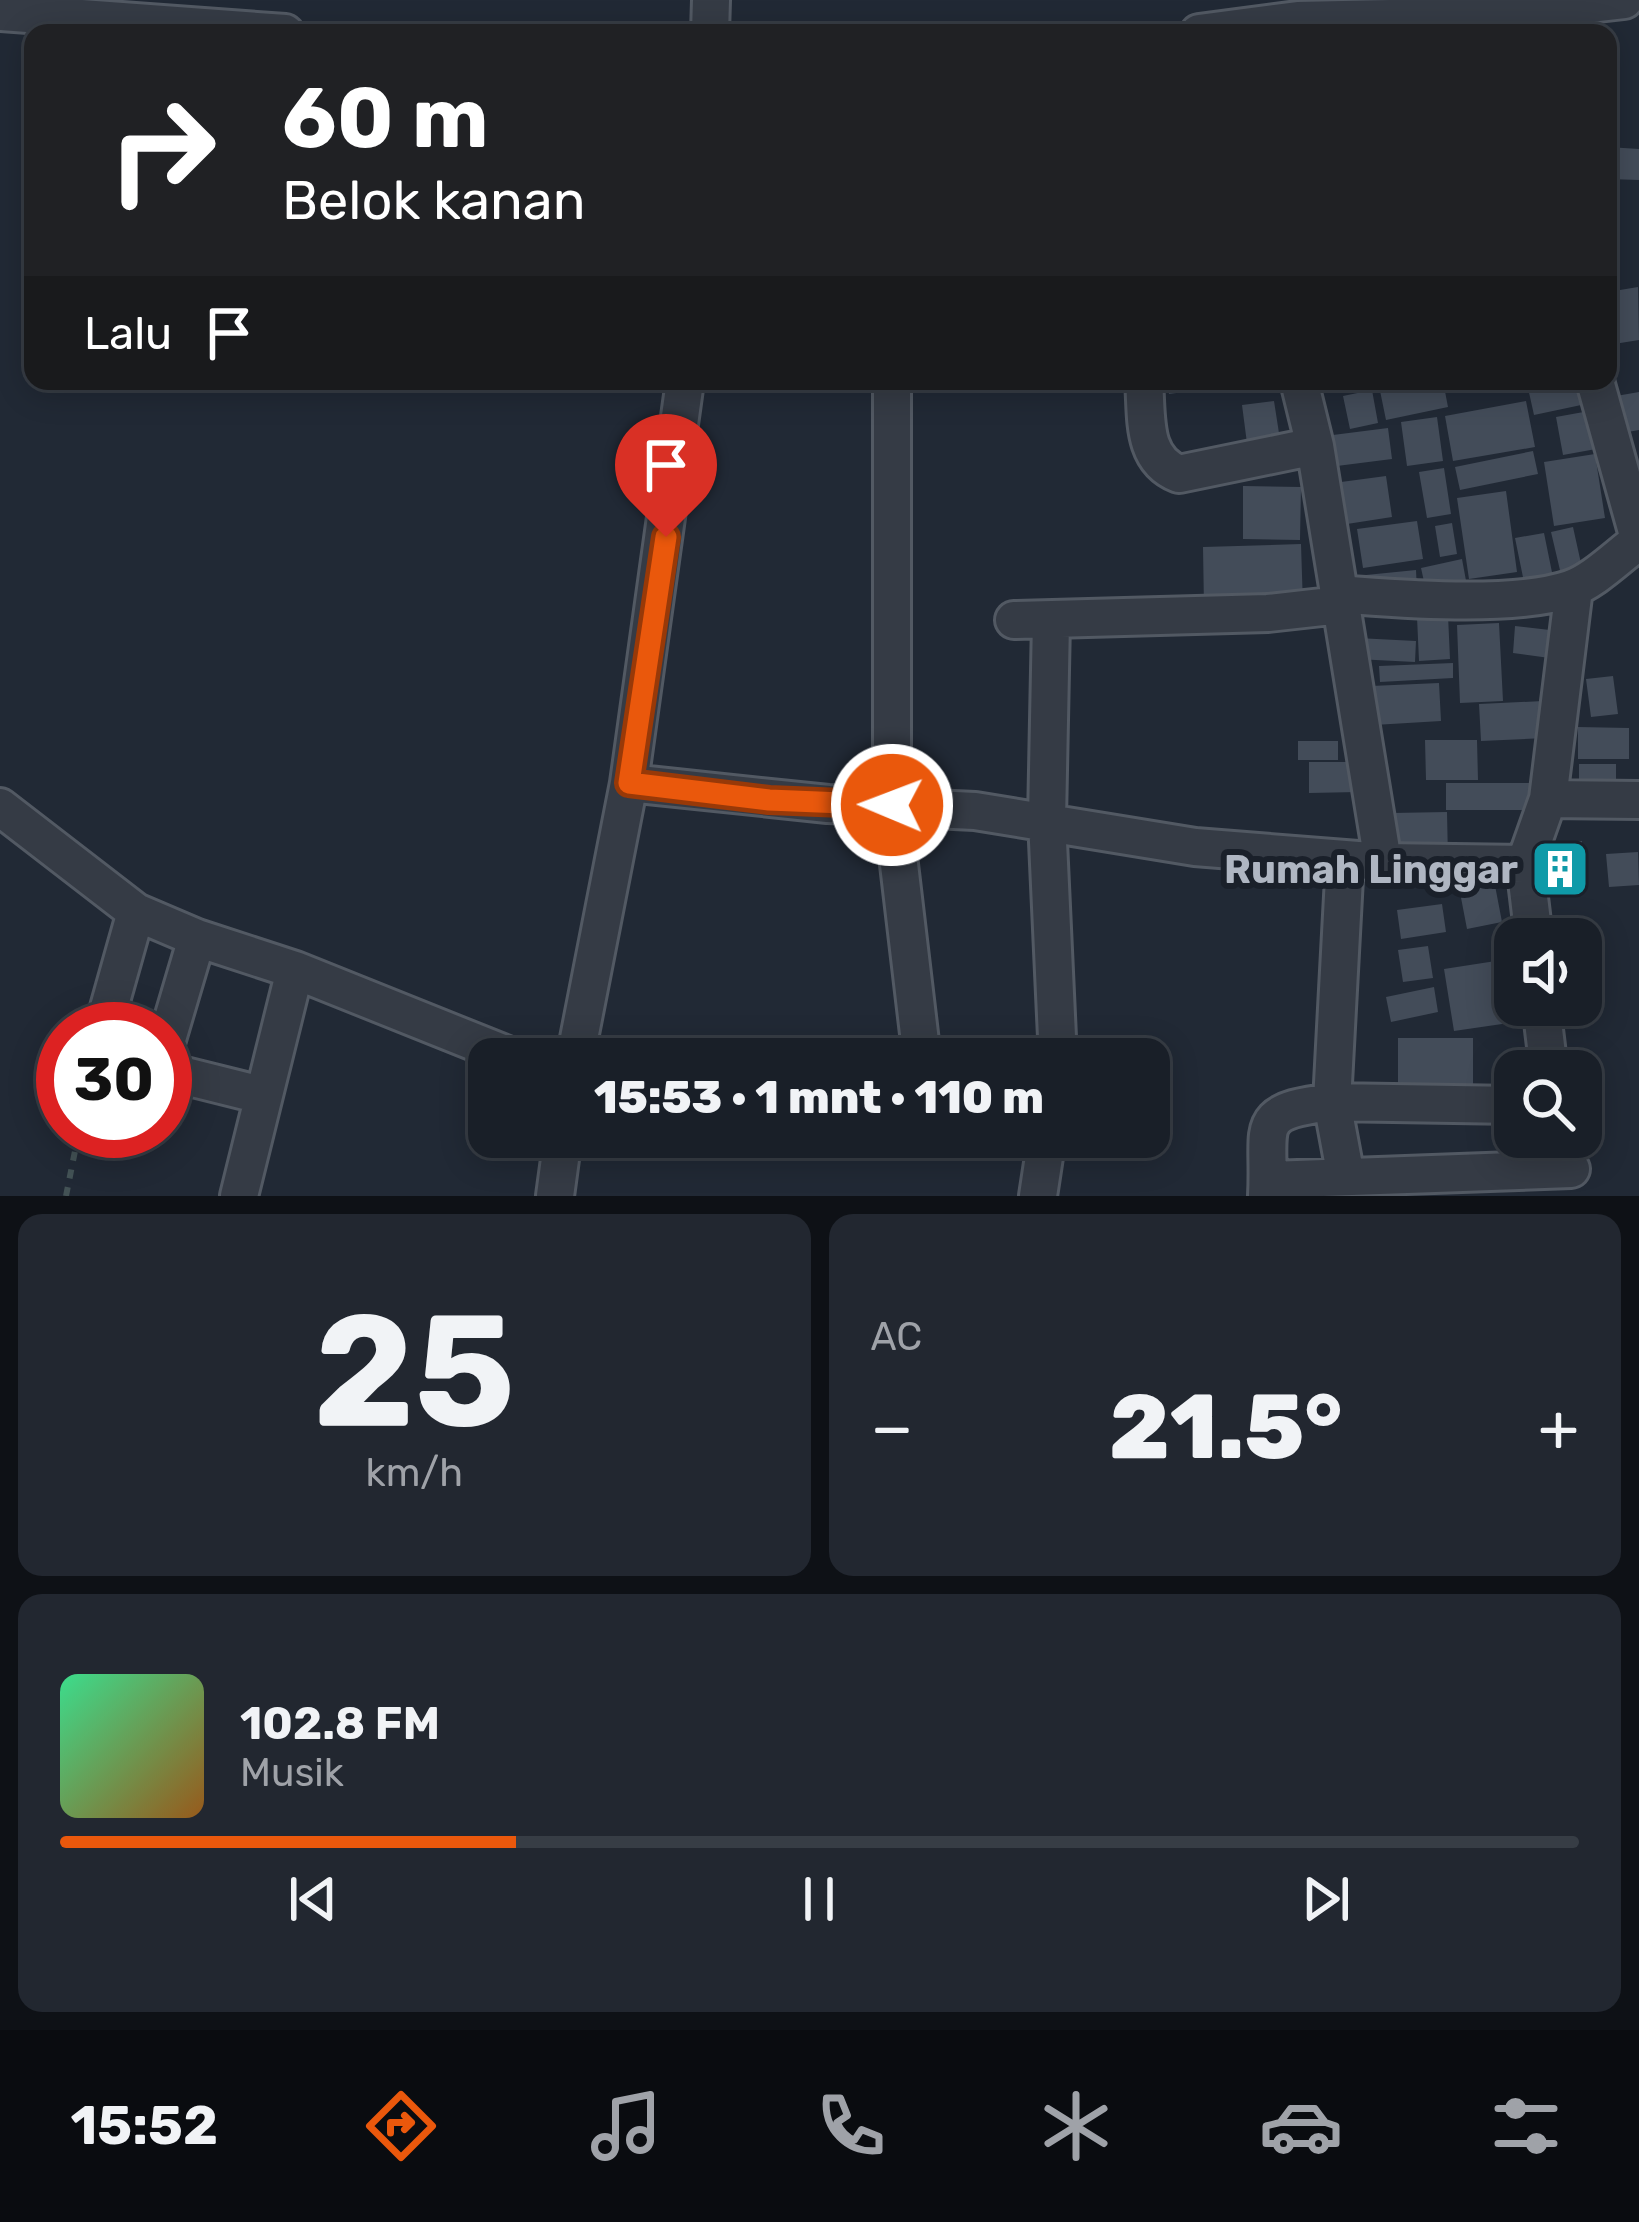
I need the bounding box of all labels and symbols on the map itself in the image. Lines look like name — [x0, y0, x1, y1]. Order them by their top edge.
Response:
pin — [615, 414, 717, 537]
position arrow — [829, 742, 955, 868]
building icon: Rumah Linggar — [1529, 838, 1591, 900]
place label: Rumah Linggar — [1224, 847, 1518, 893]
speed limit sign: 30 — [36, 1002, 192, 1158]

